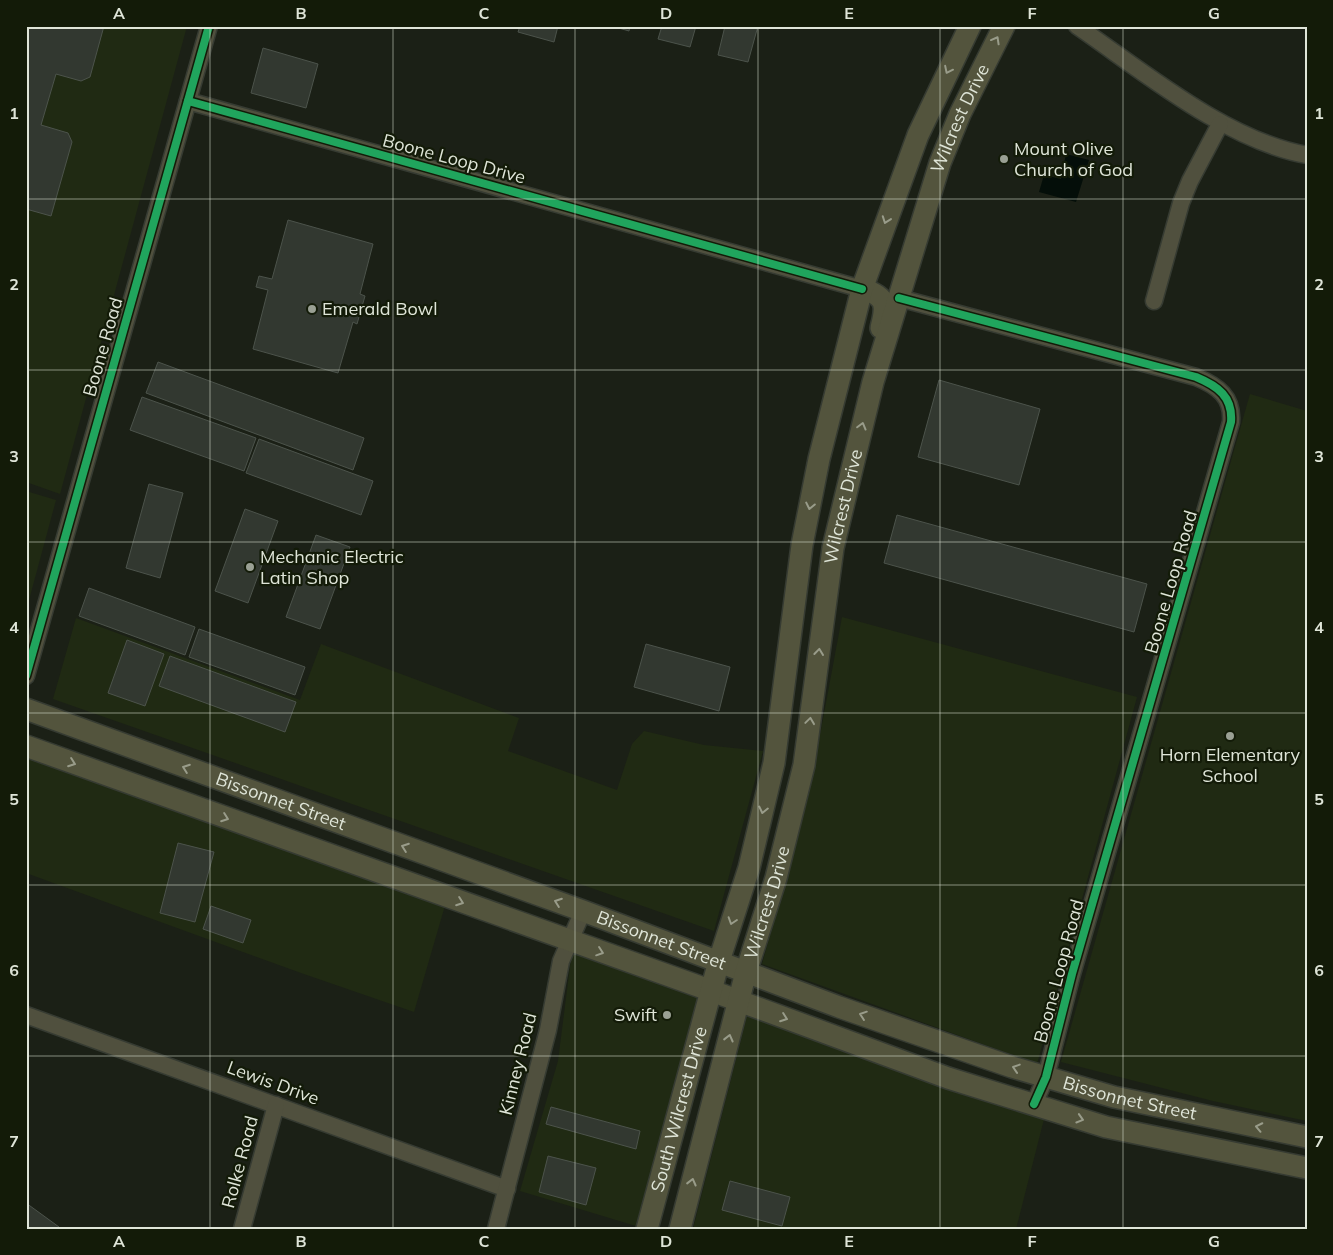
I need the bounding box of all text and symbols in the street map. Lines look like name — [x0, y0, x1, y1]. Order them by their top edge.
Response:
text: A — [113, 3, 125, 23]
text: B — [295, 3, 307, 23]
text: C — [479, 3, 490, 23]
text: D — [660, 3, 672, 23]
text: E — [844, 3, 854, 23]
text: F — [1027, 3, 1037, 23]
text: G — [1208, 3, 1220, 23]
one-way arrow — [990, 37, 1000, 46]
street label: Wilcrest Drive — [925, 60, 994, 176]
one-way arrow — [944, 65, 954, 74]
text: 1 — [9, 103, 19, 123]
text: 1 — [1314, 103, 1324, 123]
street label: Boone Loop Drive — [380, 128, 528, 189]
place label: Mount Olive Church of God — [1014, 137, 1133, 181]
marker: Mount Olive Church of God — [998, 153, 1010, 165]
one-way arrow — [882, 215, 892, 224]
text: 2 — [9, 274, 19, 294]
text: 2 — [1314, 274, 1324, 294]
street label: Boone Road — [77, 295, 128, 399]
place label: Emerald Bowl — [322, 297, 438, 320]
marker: Emerald Bowl — [306, 303, 318, 315]
one-way arrow — [856, 422, 866, 431]
text: 3 — [9, 446, 19, 466]
text: 3 — [1314, 446, 1324, 466]
street label: Wilcrest Drive — [819, 447, 867, 565]
one-way arrow — [805, 502, 815, 511]
street label: Boone Loop Road — [1139, 508, 1202, 656]
place label: Mechanic Electric Latin Shop — [260, 545, 404, 589]
marker: Mechanic Electric Latin Shop — [244, 561, 256, 573]
text: 4 — [9, 617, 19, 637]
text: 4 — [1314, 617, 1324, 637]
one-way arrow — [813, 648, 824, 656]
one-way arrow — [804, 717, 815, 725]
marker: Horn Elementary School — [1224, 730, 1236, 742]
place label: Horn Elementary School — [1160, 743, 1301, 787]
one-way arrow — [67, 757, 76, 767]
one-way arrow — [183, 764, 191, 774]
street label: Bissonnet Street — [213, 767, 349, 835]
text: 5 — [9, 789, 19, 809]
text: 5 — [1314, 789, 1324, 809]
one-way arrow — [758, 806, 769, 815]
one-way arrow — [220, 812, 229, 822]
one-way arrow — [401, 843, 410, 853]
street label: Wilcrest Drive — [739, 844, 795, 962]
one-way arrow — [456, 896, 464, 906]
street label: Boone Loop Road — [1028, 897, 1089, 1045]
one-way arrow — [554, 898, 563, 908]
street label: Bissonnet Street — [593, 905, 729, 975]
one-way arrow — [727, 916, 737, 925]
one-way arrow — [595, 946, 604, 956]
text: 6 — [9, 960, 19, 980]
text: 6 — [1314, 960, 1324, 980]
place label: Swift — [614, 1003, 657, 1026]
marker: Swift — [661, 1009, 673, 1021]
street label: Kinney Road — [494, 1010, 541, 1118]
one-way arrow — [859, 1010, 868, 1020]
one-way arrow — [779, 1012, 788, 1022]
street label: South Wilcrest Drive — [645, 1024, 712, 1194]
one-way arrow — [723, 1033, 734, 1042]
street label: Lewis Drive — [224, 1055, 322, 1110]
one-way arrow — [1013, 1063, 1021, 1073]
street label: Bissonnet Street — [1060, 1071, 1199, 1125]
street label: Rolke Road — [216, 1113, 263, 1210]
one-way arrow — [1076, 1113, 1084, 1123]
one-way arrow — [1255, 1122, 1263, 1133]
text: 7 — [9, 1131, 19, 1151]
text: 7 — [1314, 1131, 1324, 1151]
one-way arrow — [686, 1177, 697, 1186]
text: A — [113, 1231, 125, 1251]
text: B — [295, 1231, 307, 1251]
text: C — [479, 1231, 490, 1251]
text: D — [660, 1231, 672, 1251]
text: E — [844, 1231, 854, 1251]
text: F — [1027, 1231, 1037, 1251]
text: G — [1208, 1231, 1220, 1251]

